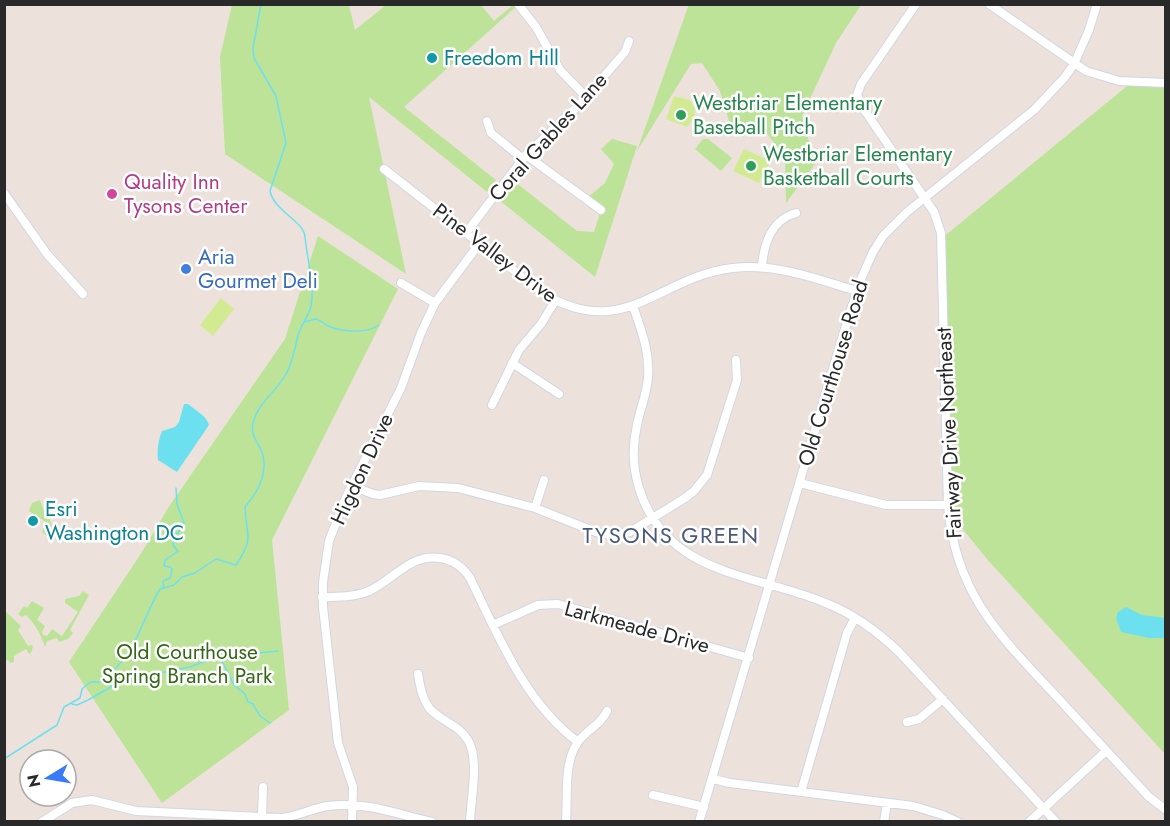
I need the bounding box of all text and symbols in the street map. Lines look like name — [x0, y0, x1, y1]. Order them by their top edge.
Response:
place label: Freedom Hill — [444, 43, 559, 73]
marker: Freedom Hill — [425, 51, 439, 65]
street label: Coral Gables Lane — [482, 66, 614, 208]
place label: Westbriar Elementary Baseball Pitch — [693, 88, 883, 142]
marker: Westbriar Elementary Baseball Pitch — [674, 108, 688, 122]
place label: Westbriar Elementary Basketball Courts — [763, 139, 953, 193]
marker: Westbriar Elementary Basketball Courts — [744, 159, 758, 173]
place label: Quality Inn Tysons Center — [124, 167, 248, 221]
marker: Quality Inn Tysons Center — [105, 187, 119, 201]
street label: Pine Valley Drive — [426, 196, 564, 310]
place label: Aria Gourmet Deli — [198, 242, 318, 296]
marker: Aria Gourmet Deli — [179, 262, 193, 276]
street label: Old Courthouse Road — [790, 276, 876, 470]
street label: Fairway Drive Northeast — [928, 327, 970, 539]
street label: Higdon Drive — [323, 408, 401, 530]
place label: Esri Washington DC — [45, 494, 184, 548]
marker: Esri Washington DC — [26, 514, 40, 528]
district label: TYSONS GREEN — [583, 519, 760, 551]
street label: Larkmeade Drive — [561, 593, 713, 661]
park label: Old Courthouse Spring Branch Park — [102, 637, 273, 691]
north arrow — [18, 748, 78, 808]
text: N — [21, 772, 46, 789]

